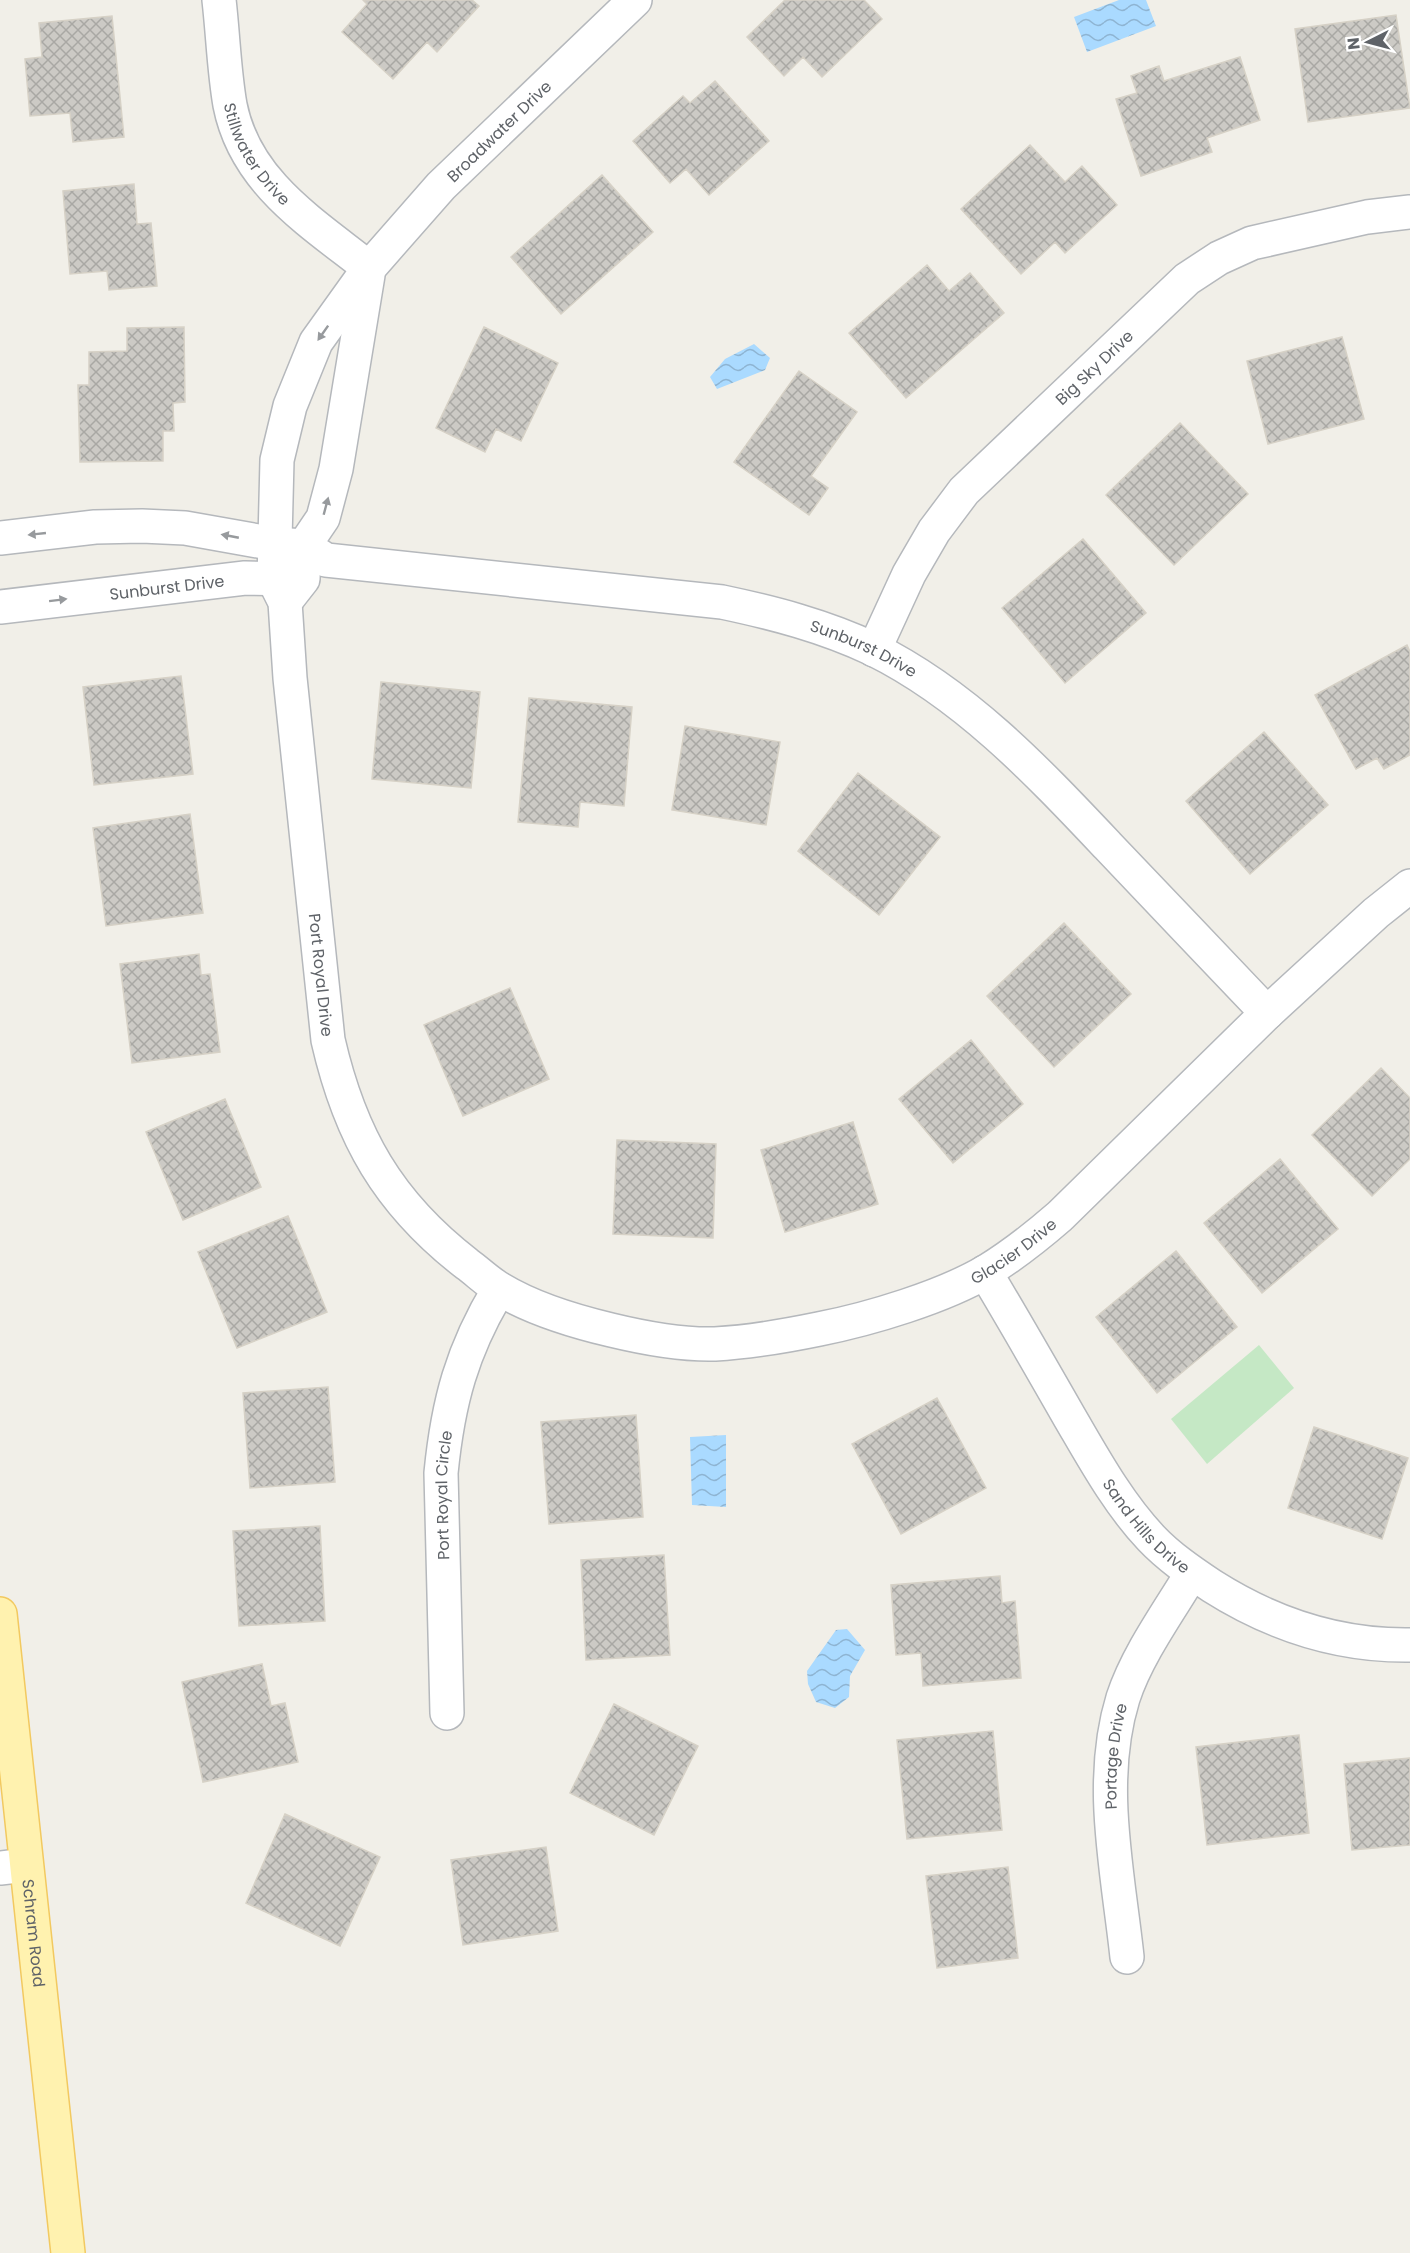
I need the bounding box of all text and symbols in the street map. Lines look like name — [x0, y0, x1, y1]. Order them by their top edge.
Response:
north arrow — [1338, 12, 1398, 72]
text: N — [1342, 36, 1366, 51]
street label: Broadwater Drive — [442, 75, 557, 187]
street label: Stillwater Drive — [218, 101, 295, 211]
one-way arrow — [317, 324, 329, 340]
street label: Big Sky Drive — [1050, 325, 1139, 410]
one-way arrow — [322, 497, 331, 515]
one-way arrow — [27, 529, 46, 539]
one-way arrow — [221, 531, 240, 540]
street label: Sunburst Drive — [108, 570, 226, 606]
one-way arrow — [49, 595, 68, 605]
street label: Sunburst Drive — [807, 614, 921, 683]
street label: Port Royal Drive — [303, 912, 339, 1038]
street label: Glacier Drive — [967, 1213, 1062, 1290]
street label: Port Royal Circle — [430, 1429, 458, 1560]
street label: Sand Hills Drive — [1097, 1474, 1195, 1579]
street label: Portage Drive — [1099, 1700, 1133, 1810]
street label: Schram Road — [16, 1878, 51, 1988]

